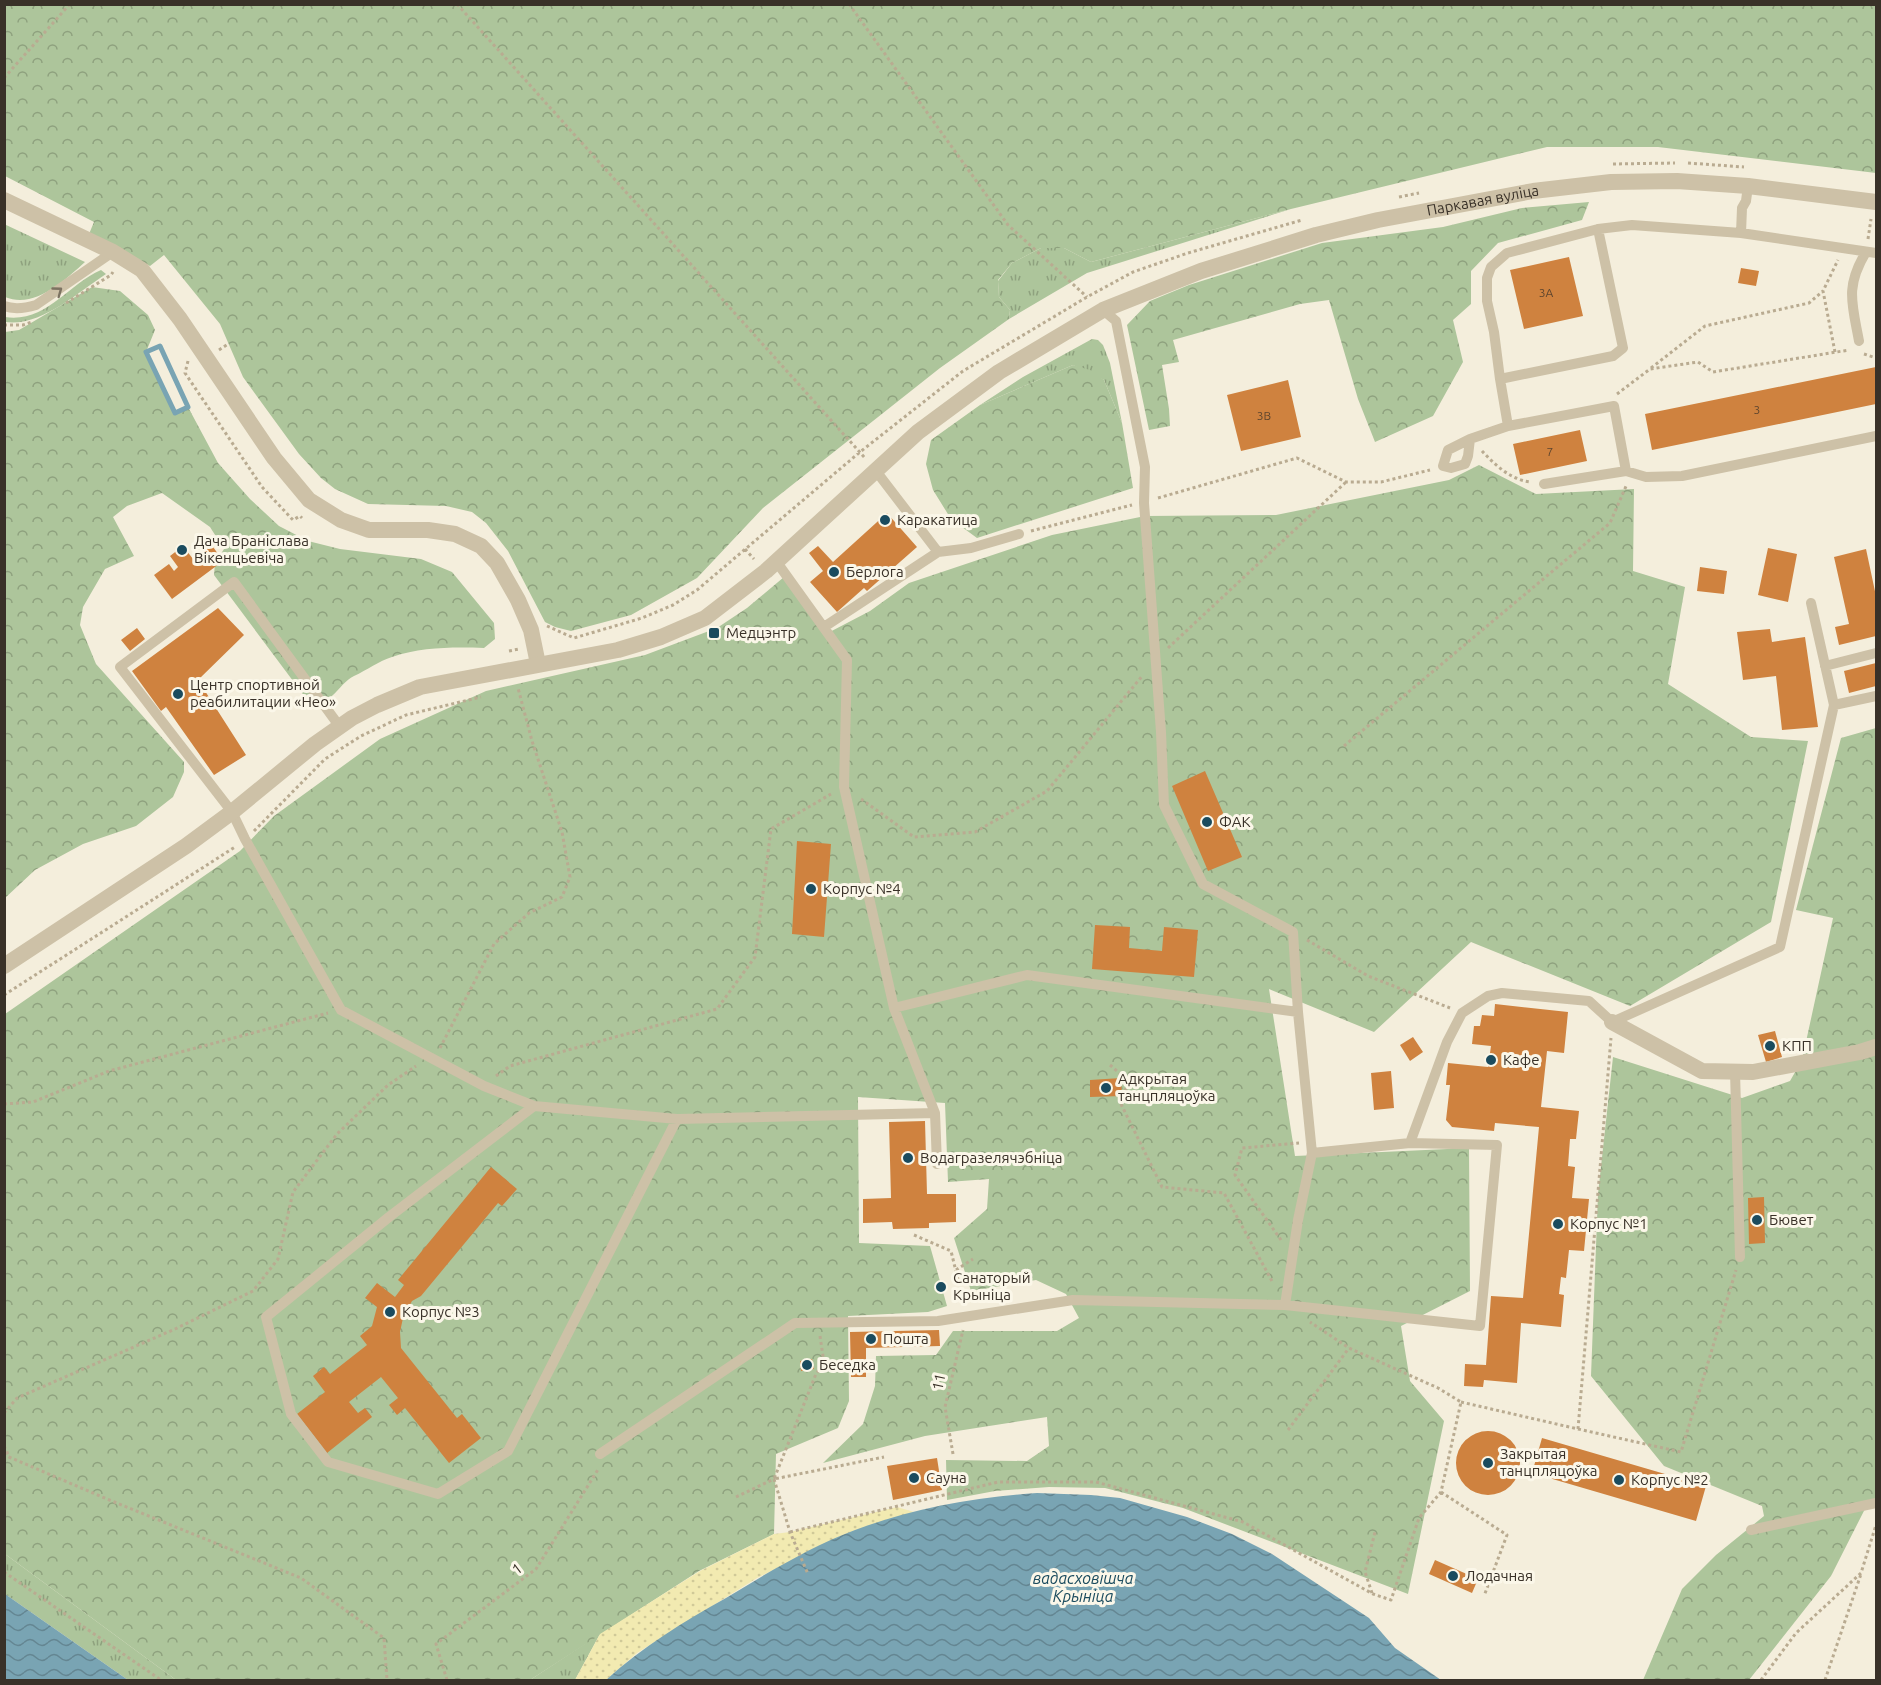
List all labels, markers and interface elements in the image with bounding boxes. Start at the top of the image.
street label: Паркавая вуліца [1425,181,1540,219]
house number: 3А [1539,286,1553,299]
one-way arrow [52,288,63,299]
house number: 3 [1754,403,1760,416]
house number: 3В [1257,409,1271,422]
house number: 7 [1547,445,1553,458]
place label: Каракатица [897,511,978,528]
marker: Каракатица [878,513,892,527]
place label: Дача Браніслава Вікенцьевіча [194,532,309,566]
marker: Дача Браніслава Вікенцьевіча [175,543,189,557]
place label: Берлога [846,563,904,580]
marker: Берлога [827,565,841,579]
place label: Медцэнтр [726,624,796,641]
marker: Медцэнтр [707,626,721,640]
place label: Центр спортивной реабилитации «Нео» [190,676,336,710]
marker: Центр спортивной реабилитации «Нео» [171,687,185,701]
place label: ФАК [1219,813,1251,830]
marker: ФАК [1200,815,1214,829]
place label: Корпус №4 [823,880,901,897]
marker: Корпус №4 [804,882,818,896]
place label: КПП [1782,1037,1812,1054]
marker: КПП [1763,1039,1777,1053]
place label: Кафе [1503,1051,1540,1068]
marker: Кафе [1484,1053,1498,1067]
place label: Адкрытая танцпляцоўка [1118,1070,1215,1104]
marker: Адкрытая танцпляцоўка [1099,1081,1113,1095]
place label: Водагразелячэбніца [920,1149,1062,1166]
marker: Водагразелячэбніца [901,1151,915,1165]
place label: Бювет [1769,1211,1814,1228]
marker: Бювет [1750,1213,1764,1227]
place label: Корпус №1 [1570,1215,1648,1232]
marker: Корпус №1 [1551,1217,1565,1231]
place label: Санаторый Крыніца [953,1269,1031,1303]
marker: Санаторый Крыніца [934,1280,948,1294]
place label: Корпус №3 [402,1303,480,1320]
marker: Корпус №3 [383,1305,397,1319]
place label: Пошта [883,1330,929,1347]
marker: Пошта [864,1332,878,1346]
place label: Беседка [819,1356,876,1373]
marker: Беседка [800,1358,814,1372]
street label: 11 [928,1372,949,1392]
place label: Закрытая танцпляцоўка [1500,1445,1597,1479]
marker: Закрытая танцпляцоўка [1481,1456,1495,1470]
place label: Сауна [926,1469,967,1486]
marker: Сауна [907,1471,921,1485]
place label: Корпус №2 [1631,1471,1709,1488]
marker: Корпус №2 [1612,1473,1626,1487]
street label: 1 [508,1559,525,1578]
place label: Лодачная [1465,1567,1533,1584]
water label: вадасховішча Крыніца [1033,1569,1134,1605]
marker: Лодачная [1446,1569,1460,1583]

